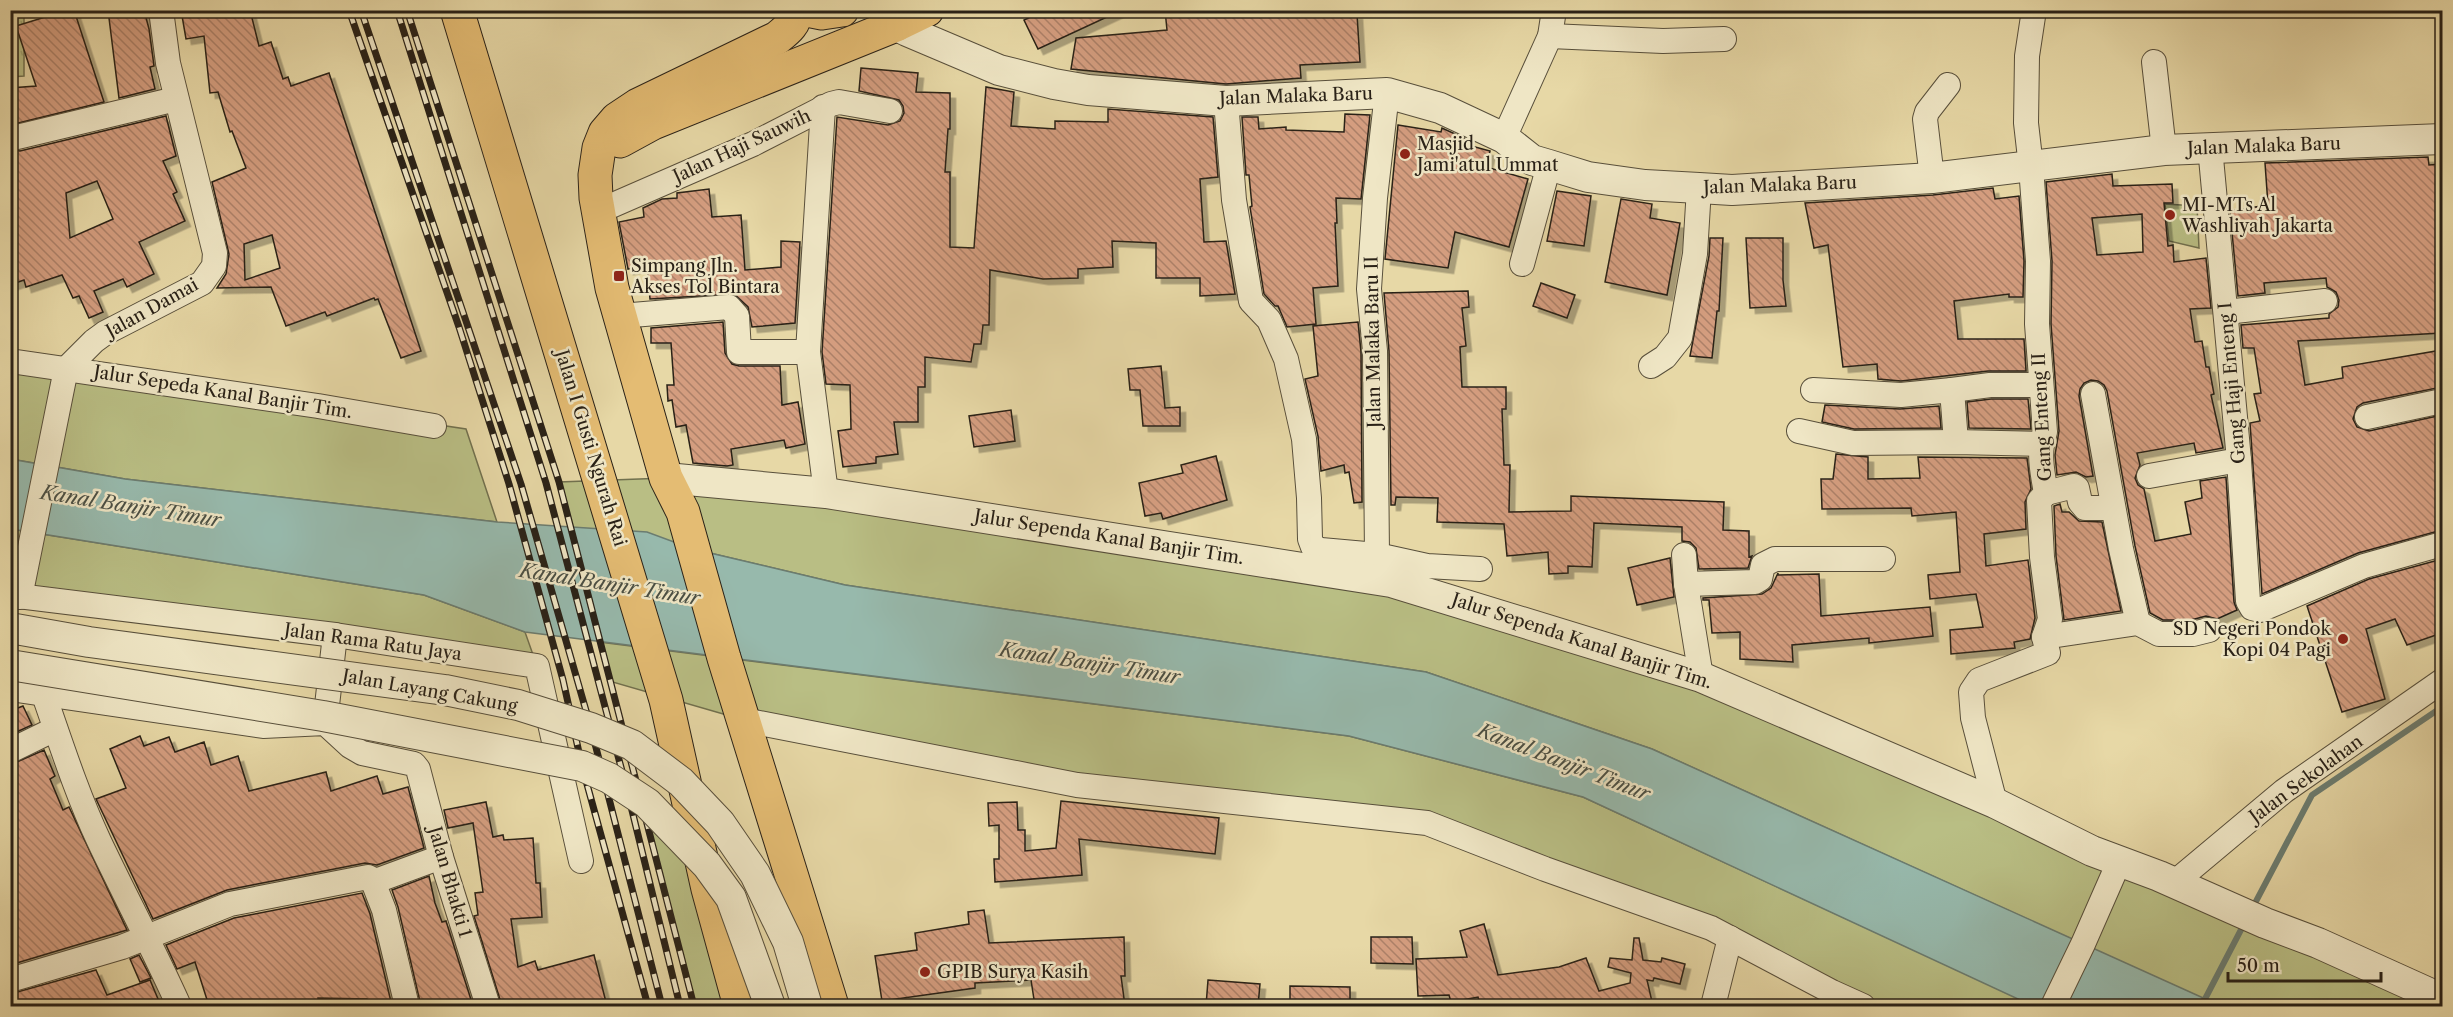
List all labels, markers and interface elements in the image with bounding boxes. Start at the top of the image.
street label: Jalan Malaka Baru [1216,82,1373,110]
street label: Jalan Haji Sauwih [667,104,814,189]
street label: Jalan Malaka Baru [2184,132,2341,160]
place label: Masjid Jami'atul Ummat [1414,133,1559,176]
marker: Masjid Jami'atul Ummat [1398,147,1412,161]
street label: Jalan Malaka Baru [1700,171,1857,199]
place label: MI-MTs Al Washliyah Jakarta [2181,194,2334,237]
marker: MI-MTs Al Washliyah Jakarta [2163,208,2177,222]
place label: Simpang Jln. Akses Tol Bintara [630,255,780,298]
street label: Jalan Malaka Baru II [1360,256,1386,431]
marker: Simpang Jln. Akses Tol Bintara [612,269,626,283]
street label: Jalan Damai [99,273,203,344]
street label: Gang Haji Enteng I [2214,301,2250,465]
street label: Jalan I Gusti Ngurah Rai [550,344,632,549]
street label: Gang Enteng II [2028,352,2056,482]
street label: Jalur Sepeda Kanal Banjir Tim. [89,360,354,423]
water label: Kanal Banjir Timur [37,480,225,532]
street label: Jalur Sependa Kanal Banjir Tim. [970,504,1245,569]
water label: Kanal Banjir Timur [516,558,704,610]
street label: Jalur Sependa Kanal Banjir Tim. [1446,588,1715,694]
street label: Jalan Rama Ratu Jaya [280,618,464,665]
place label: SD Negeri Pondok Kopi 04 Pagi [2173,618,2333,661]
marker: SD Negeri Pondok Kopi 04 Pagi [2336,632,2350,646]
water label: Kanal Banjir Timur [996,637,1184,689]
street label: Jalan Layang Cakung [338,664,520,717]
water label: Kanal Banjir Timur [1473,717,1655,806]
street label: Jalan Sekolahan [2242,730,2367,829]
street label: Jalan Bhakti 1 [423,821,476,940]
scale bar [2228,945,2381,983]
text: 50 m [2237,955,2280,977]
place label: GPIB Surya Kasih [937,961,1089,983]
marker: GPIB Surya Kasih [918,965,932,979]

